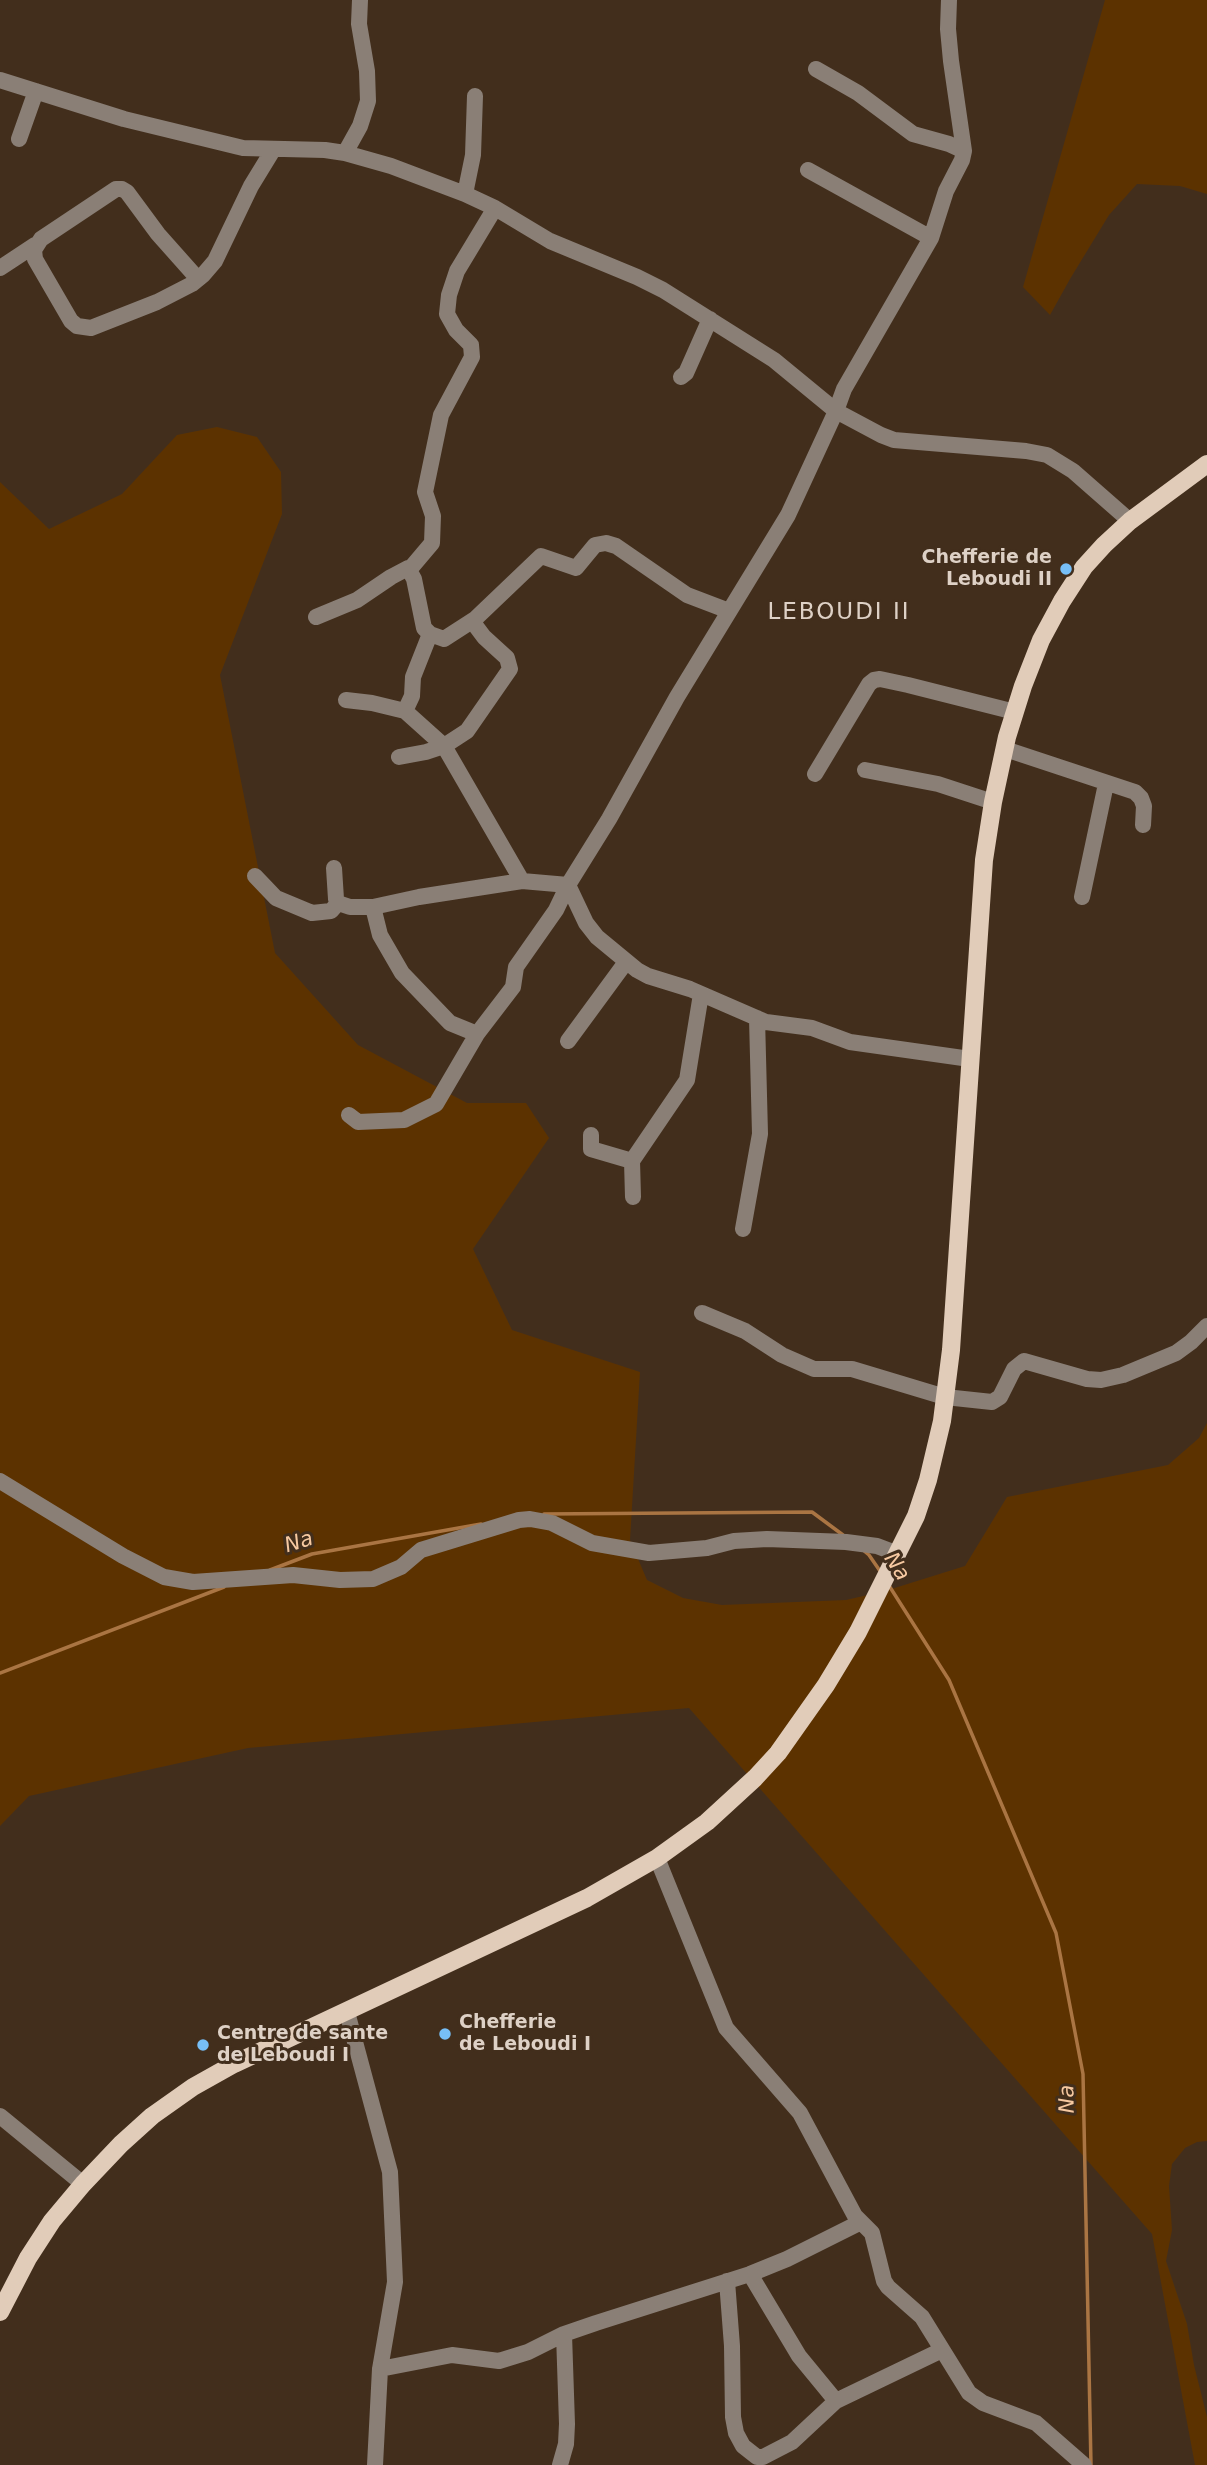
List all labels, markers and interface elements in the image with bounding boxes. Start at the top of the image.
place label: Chefferie de Leboudi II [921,547,1052,591]
marker: Chefferie de Leboudi II [1058,561,1074,577]
district label: LEBOUDI II [769,599,909,627]
water label: Na [282,1527,316,1559]
water label: Na [878,1548,914,1586]
place label: Chefferie de Leboudi I [459,2012,591,2056]
place label: Centre de sante de Leboudi I [217,2023,388,2067]
marker: Chefferie de Leboudi I [437,2026,453,2042]
marker: Centre de sante de Leboudi I [195,2037,211,2053]
water label: Na [1055,2084,1081,2114]

